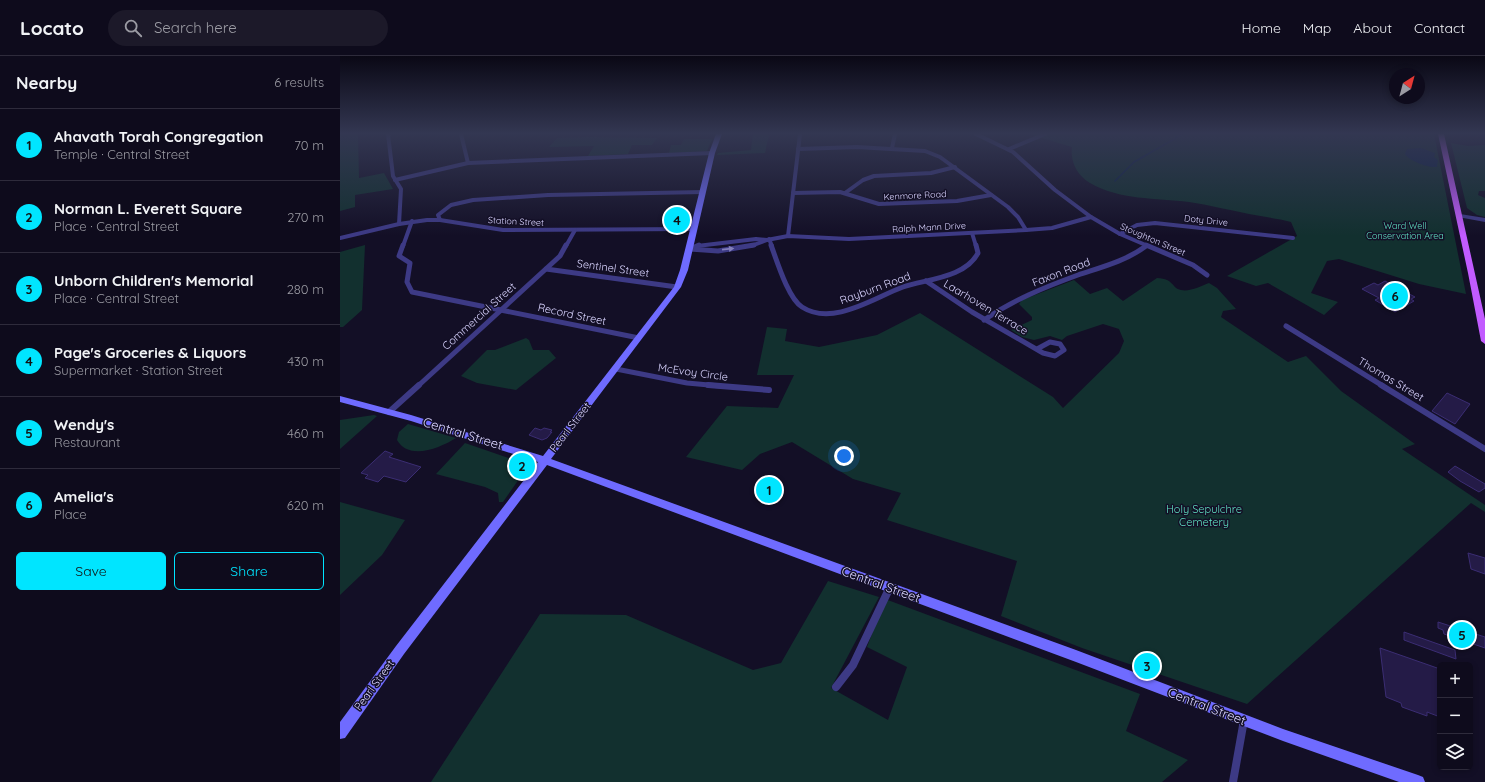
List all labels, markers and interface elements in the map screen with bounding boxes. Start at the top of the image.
search box [108,10,388,46]
text: Locato [20,16,84,40]
icon: search [122,17,144,39]
text: Search here [154,18,237,37]
text: Home [1242,19,1281,37]
text: Map [1303,19,1331,37]
text: About [1353,19,1392,37]
text: Contact [1414,19,1465,37]
north arrow [1389,68,1425,104]
text: Nearby [16,72,77,93]
text: 6 results [274,74,324,90]
text: Ahavath Torah Congregation [54,127,263,146]
text: 1 [26,137,32,153]
text: 70 m [294,137,324,153]
text: Temple · Central Street [54,146,190,162]
street label: Kenmore Road [883,188,947,202]
text: Norman L. Everett Square [54,199,242,218]
pin: 4 [664,205,690,235]
text: 2 [25,209,33,225]
text: 270 m [287,209,324,225]
street label: Doty Drive [1183,212,1229,228]
street label: Station Street [488,214,544,228]
text: Place · Central Street [54,218,179,234]
street label: Ralph Mann Drive [892,220,966,234]
street label: Stoughton Street [1119,220,1187,258]
park label: Ward Well Conservation Area [1366,220,1444,241]
one-way arrow [722,246,734,252]
street label: Faxon Road [1030,255,1092,289]
street label: Sentinel Street [576,256,650,280]
street label: Rayburn Road [838,269,912,307]
text: Unborn Children's Memorial [54,271,253,290]
street label: Laarhoven Terrace [941,276,1031,338]
street label: Commercial Street [439,279,519,353]
text: 3 [26,281,32,297]
text: 280 m [287,281,324,297]
pin: 6 [1382,281,1408,311]
text: Place · Central Street [54,290,179,306]
street label: Record Street [537,300,608,328]
text: Page's Groceries & Liquors [54,343,246,362]
text: 4 [25,353,33,369]
text: 430 m [287,353,324,369]
street label: Thomas Street [1355,354,1427,404]
street label: McEvoy Circle [657,360,729,384]
text: Supermarket · Station Street [54,362,223,378]
street label: Pearl Street [546,399,594,455]
street label: Central Street [421,413,505,453]
text: Wendy's [54,415,114,434]
text: 5 [25,425,33,441]
text: 460 m [287,425,324,441]
text: Restaurant [54,434,120,450]
your location [834,446,854,466]
pin: 2 [509,451,535,481]
pin: 1 [756,475,782,505]
text: Amelia's [54,487,114,506]
text: 6 [25,497,33,513]
text: 620 m [287,497,324,513]
park label: Holy Sepulchre Cemetery [1166,502,1242,529]
text: Place [54,506,87,522]
button: Save [16,552,166,590]
button: Share [174,552,324,590]
street label: Central Street [839,562,923,606]
pin: 5 [1449,620,1475,650]
pin: 3 [1134,651,1160,681]
street label: Pearl Street [351,657,397,713]
map controls [1437,662,1473,770]
button: + [1437,662,1473,698]
street label: Central Street [1166,684,1248,728]
button: − [1437,698,1473,734]
button: layers [1437,734,1473,770]

